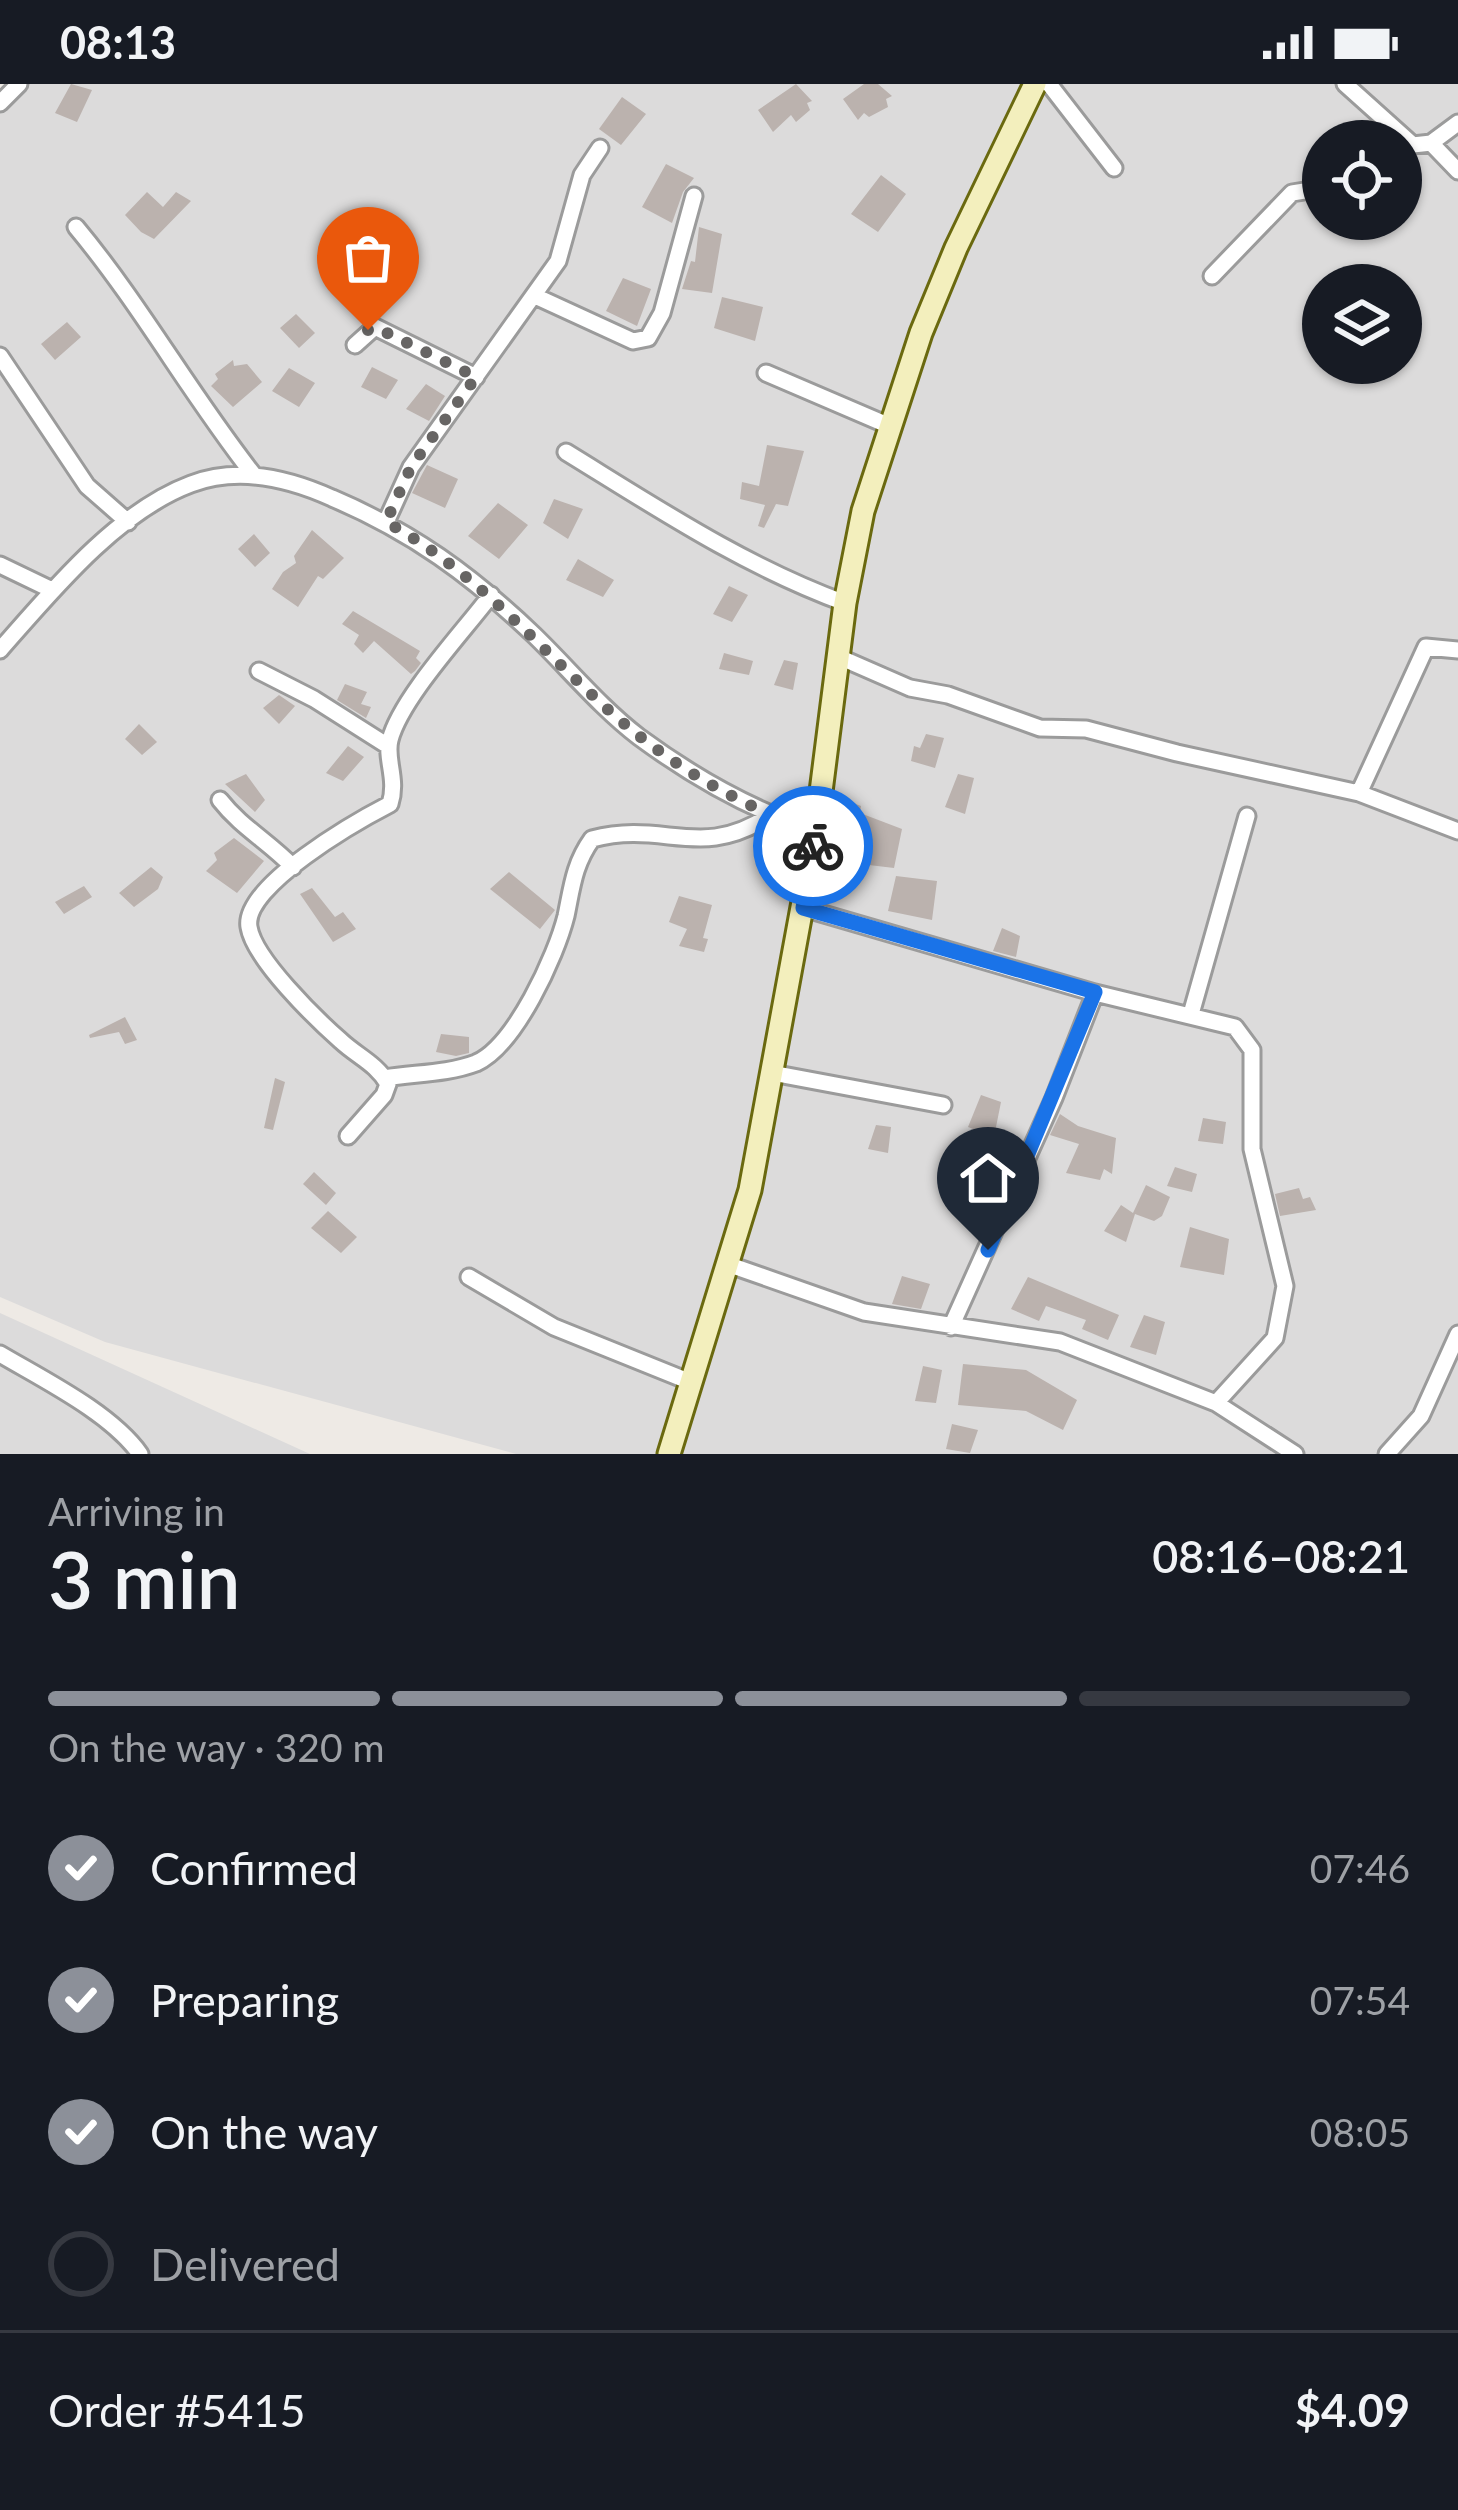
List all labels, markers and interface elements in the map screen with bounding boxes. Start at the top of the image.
text: 08:13 [60,15,176,69]
map controls [1302,120,1422,384]
button: locate [1302,120,1422,240]
pin [317,207,419,330]
icon: bag [335,225,401,291]
button: layers [1302,264,1422,384]
courier [753,786,873,906]
icon: bike [780,813,846,879]
pin [937,1127,1039,1250]
icon: home [955,1145,1021,1211]
text: Arriving in [48,1488,225,1534]
text: 08:16–08:21 [1152,1529,1410,1583]
text: 3 min [48,1532,241,1626]
text: On the way · 320 m [48,1724,385,1770]
icon: check [48,1835,114,1901]
text: Confirmed [150,1841,358,1895]
text: 07:46 [1310,1845,1410,1891]
icon: check [48,1967,114,2033]
text: Preparing [150,1973,339,2027]
text: 07:54 [1310,1977,1410,2023]
icon: check [48,2099,114,2165]
text: On the way [150,2105,378,2159]
text: 08:05 [1310,2109,1410,2155]
text: Delivered [150,2237,340,2291]
text: Order #5415 [48,2383,306,2437]
text: $4.09 [1295,2383,1410,2437]

